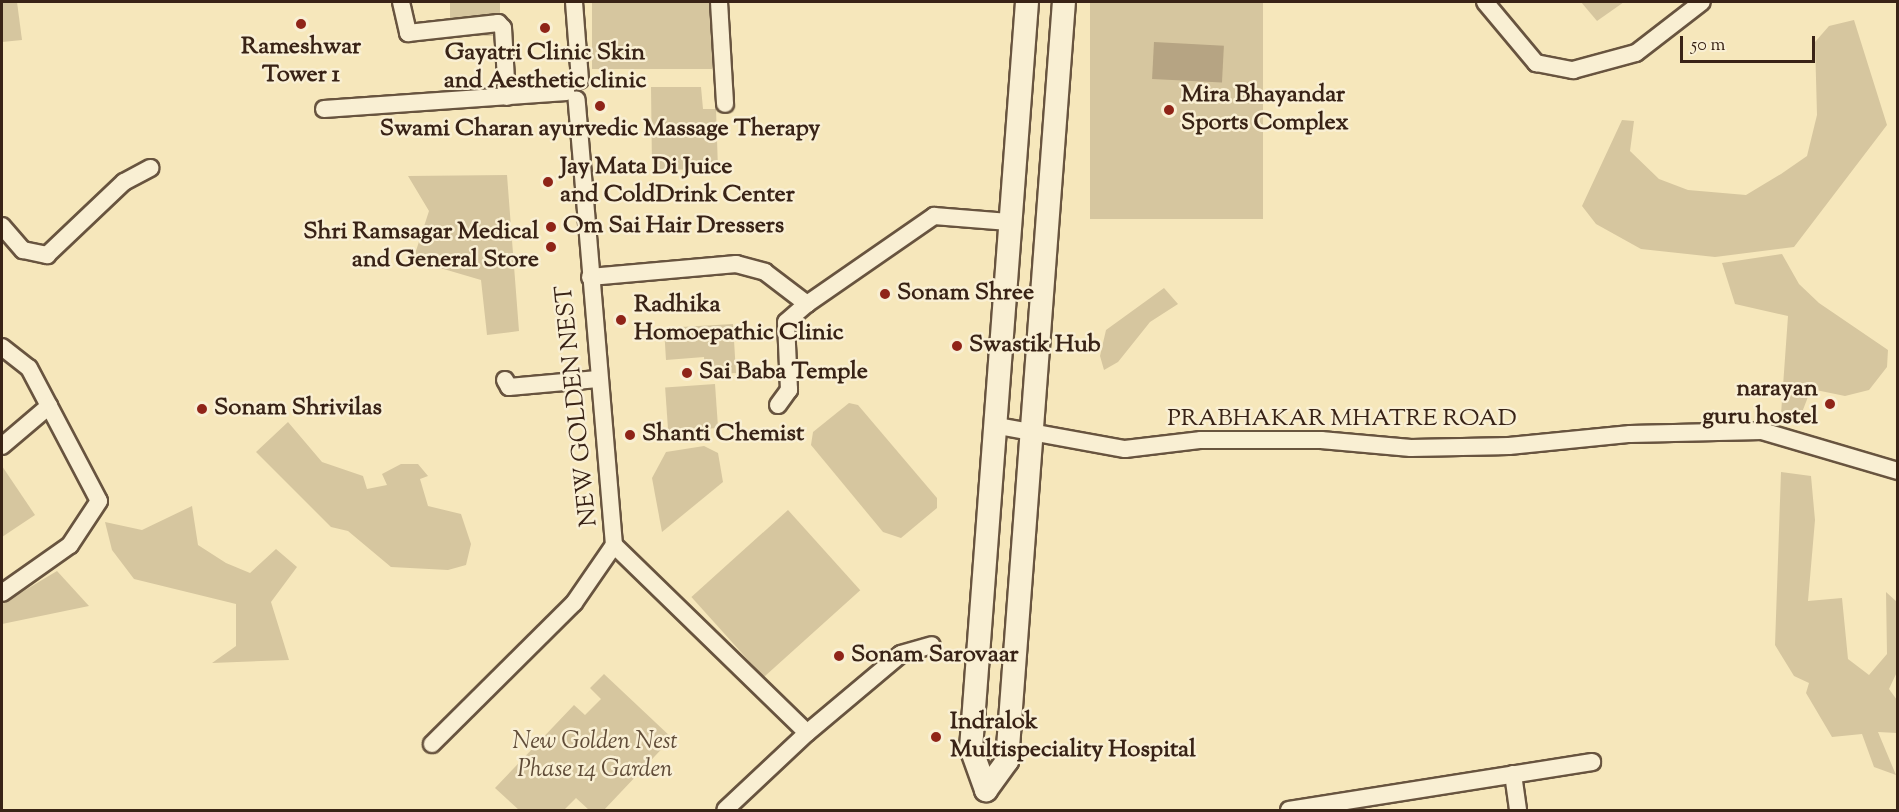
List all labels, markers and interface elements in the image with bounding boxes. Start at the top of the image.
marker: Rameshwar Tower 1 [294,17,308,31]
marker: Gayatri Clinic Skin and Aesthetic clinic [536,19,554,37]
scale bar [1683,24,1818,62]
text: 50 m [1691,33,1725,59]
place label: Rameshwar Tower 1 [241,34,361,90]
place label: Gayatri Clinic Skin and Aesthetic clinic [444,40,646,96]
place label: Mira Bhayandar Sports Complex [1181,82,1349,138]
marker: Swami Charan ayurvedic Massage Therapy [593,99,607,113]
marker: Mira Bhayandar Sports Complex [1162,103,1176,117]
place label: Swami Charan ayurvedic Massage Therapy [380,116,820,144]
place label: Jay Mata Di Juice and ColdDrink Center [560,154,795,210]
marker: Jay Mata Di Juice and ColdDrink Center [541,175,555,189]
place label: Om Sai Hair Dressers [563,213,784,241]
place label: Shri Ramsagar Medical and General Store [303,219,539,275]
marker: Om Sai Hair Dressers [544,220,558,234]
marker: Shri Ramsagar Medical and General Store [544,240,558,254]
place label: Sonam Shree [897,280,1034,308]
street label: NEW GOLDEN NEST [551,284,605,528]
marker: Sonam Shree [878,287,892,301]
place label: Radhika Homoepathic Clinic [634,292,843,348]
marker: Radhika Homoepathic Clinic [612,311,630,329]
place label: Swastik Hub [969,332,1101,360]
marker: Swastik Hub [950,339,964,353]
place label: Sai Baba Temple [699,359,868,387]
marker: Sai Baba Temple [680,366,694,380]
place label: narayan guru hostel [1702,376,1818,432]
place label: Sonam Shrivilas [214,395,382,423]
marker: narayan guru hostel [1823,397,1837,411]
marker: Sonam Shrivilas [195,402,209,416]
street label: PRABHAKAR MHATRE ROAD [1167,406,1517,434]
place label: Shanti Chemist [642,421,804,449]
marker: Shanti Chemist [623,428,637,442]
place label: Sonam Sarovaar [851,642,1018,670]
marker: Sonam Sarovaar [832,649,846,663]
place label: Indralok Multispeciality Hospital [950,709,1196,765]
marker: Indralok Multispeciality Hospital [927,728,945,746]
park label: New Golden Nest Phase 14 Garden [512,729,678,785]

